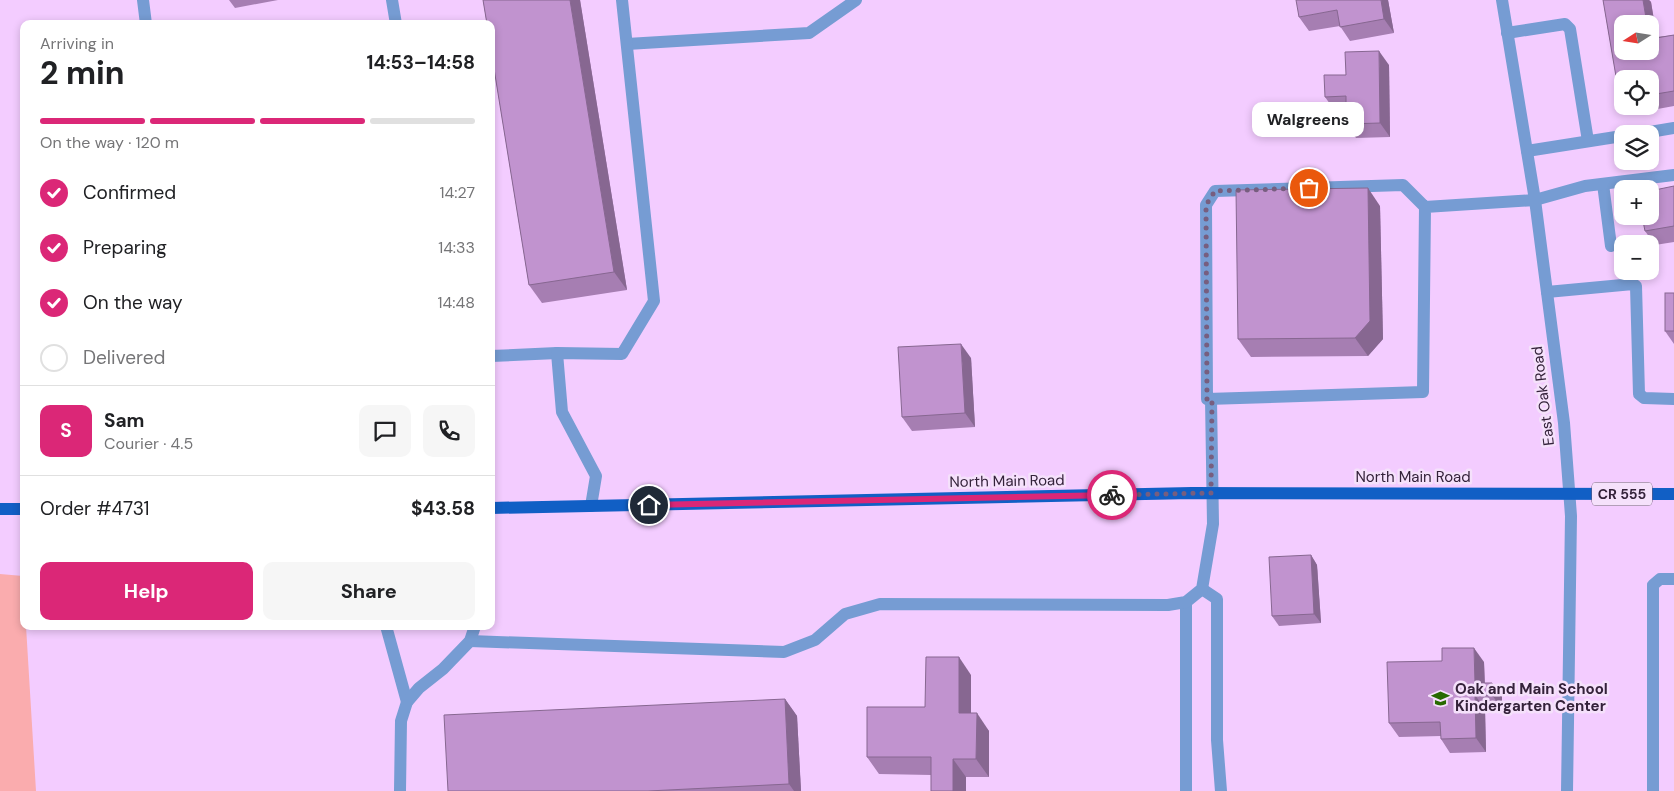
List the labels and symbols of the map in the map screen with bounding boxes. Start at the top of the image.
north arrow [1614,15,1659,60]
callout: Walgreens [1253,103,1365,138]
pin [1288,167,1330,209]
street label: East Oak Road [1527,345,1559,447]
street label: North Main Road [1355,467,1471,487]
street label: North Main Road [949,470,1065,492]
courier [1087,470,1137,520]
road number: CR 555 [1592,482,1652,506]
pin [628,484,670,526]
place label: Oak and Main School Kindergarten Center [1455,679,1608,716]
school or university icon: Oak and Main School Kindergarten Center [1431,688,1451,708]

